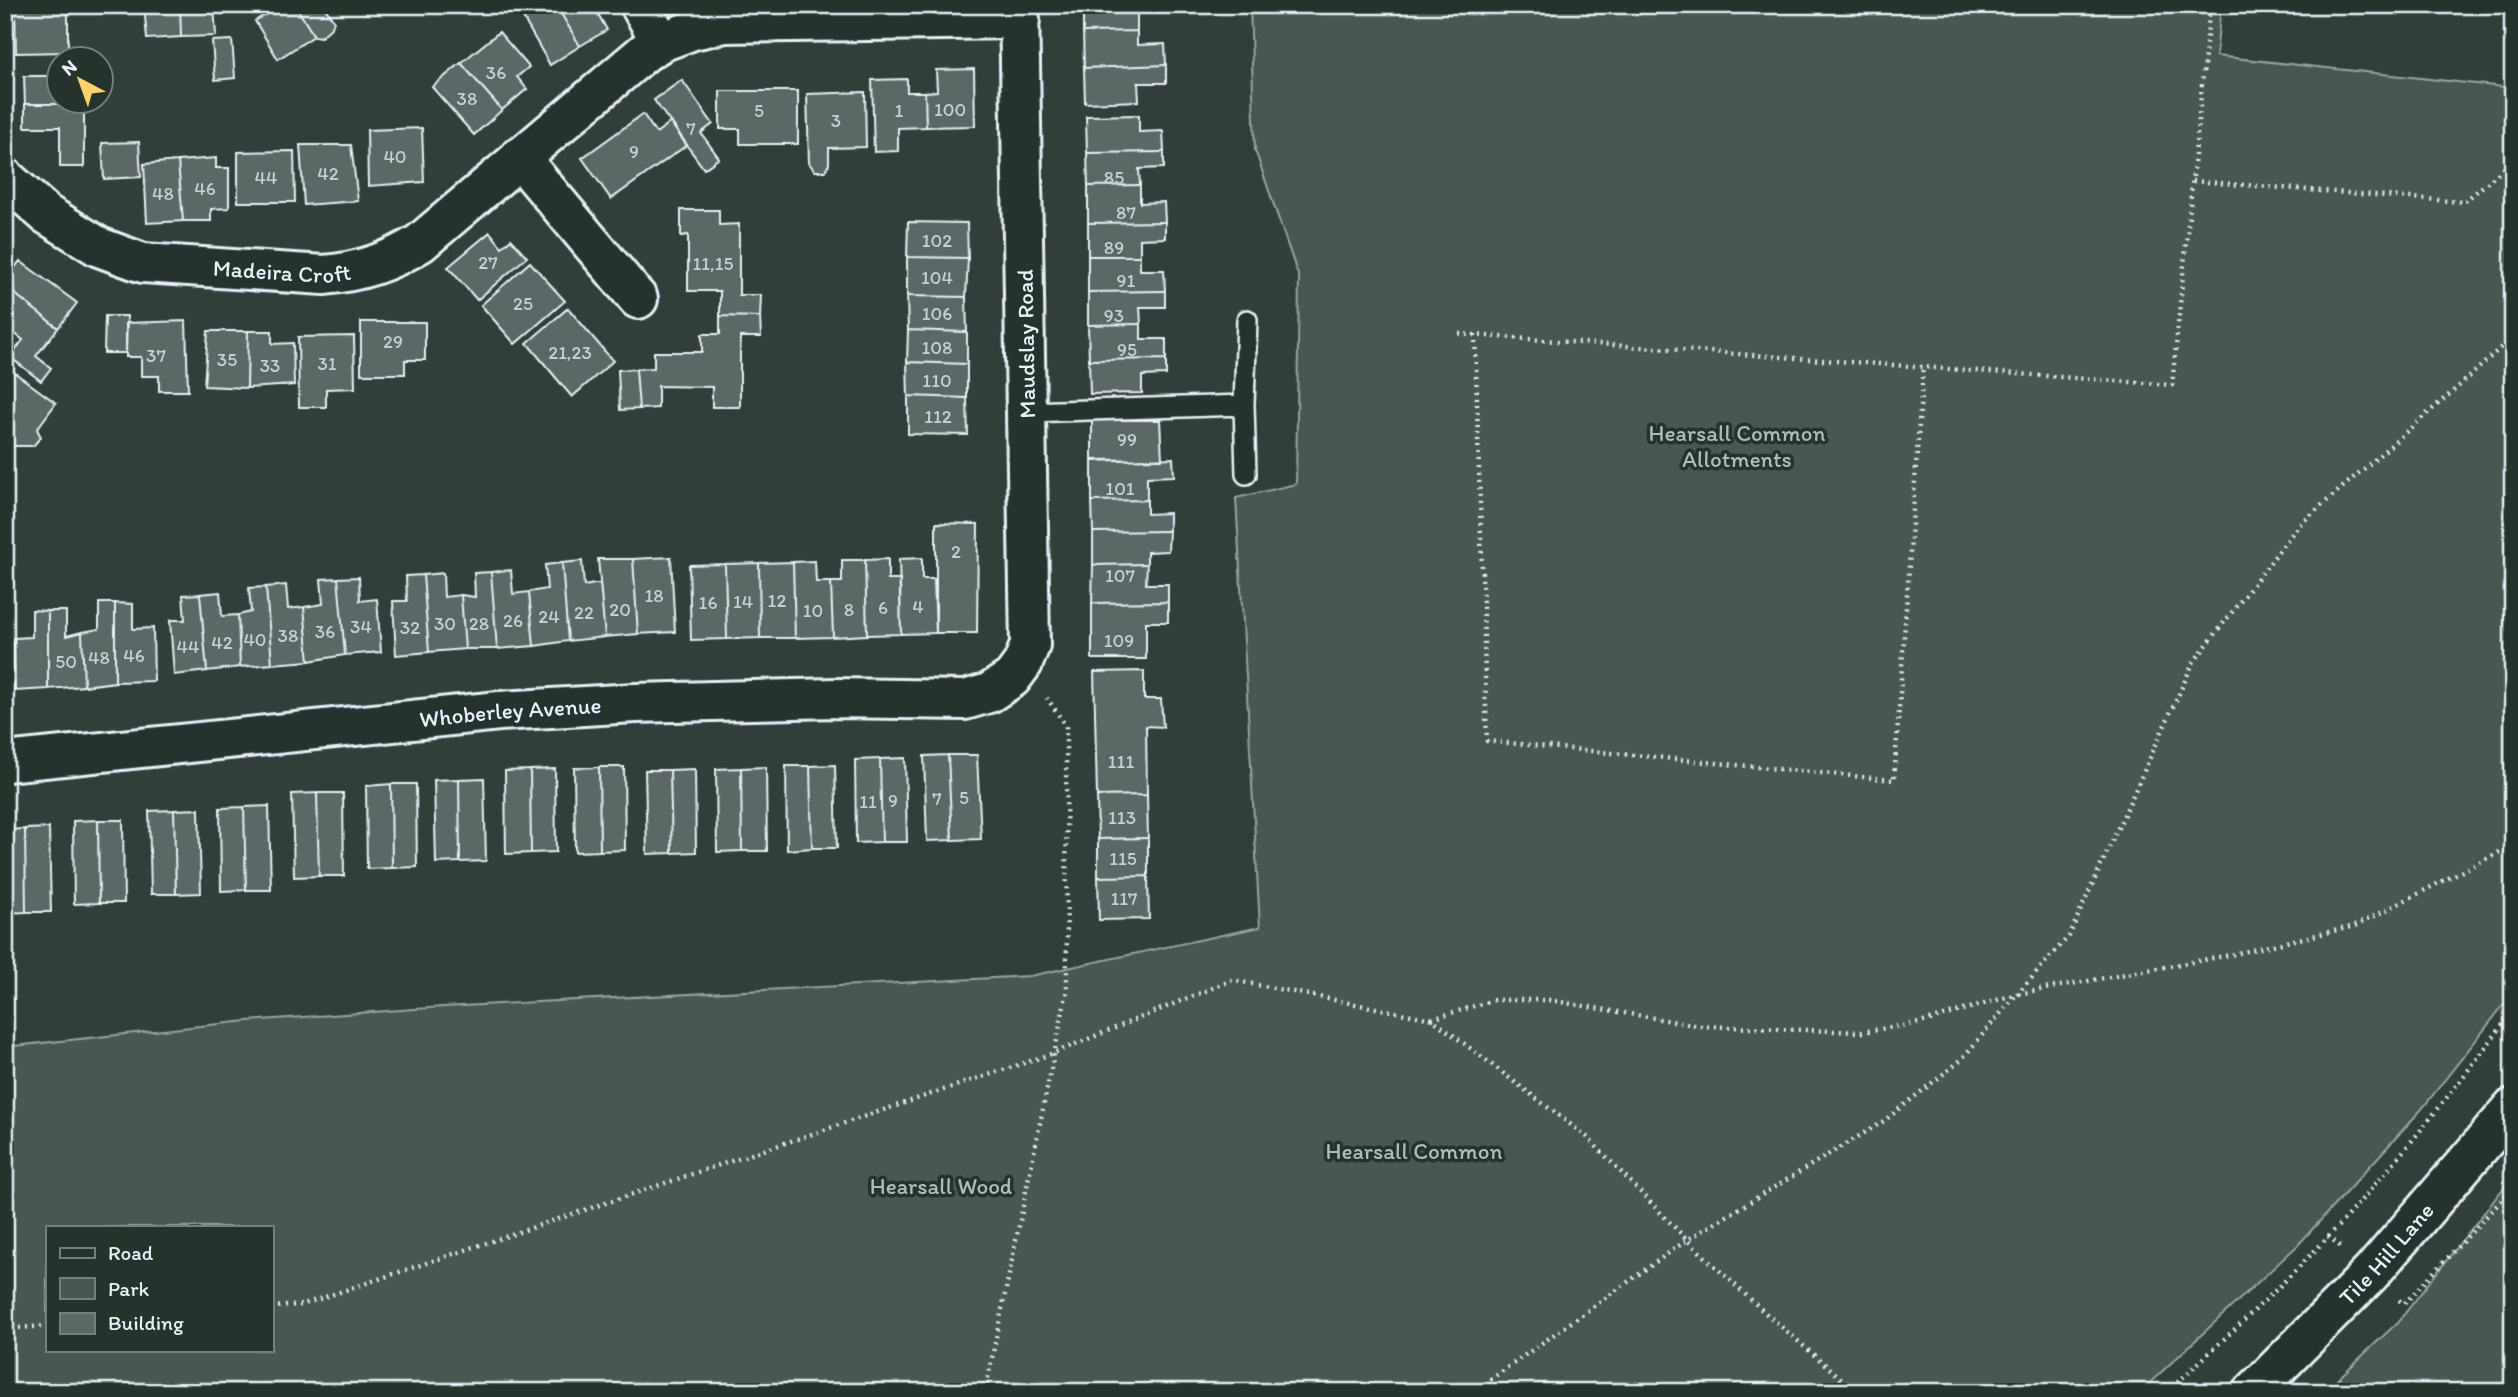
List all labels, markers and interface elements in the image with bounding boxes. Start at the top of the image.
north arrow [46,46,116,116]
text: N [57,55,82,80]
house number: 36 [486,61,506,84]
house number: 38 [457,87,477,110]
house number: 100 [934,98,966,121]
house number: 5 [754,99,764,122]
house number: 1 [895,99,904,122]
house number: 3 [831,109,841,132]
house number: 7 [686,117,696,140]
house number: 9 [629,140,639,163]
house number: 40 [383,145,407,168]
house number: 42 [317,162,339,185]
house number: 44 [255,166,277,189]
house number: 85 [1104,166,1124,189]
house number: 46 [194,177,216,200]
house number: 48 [152,182,174,205]
house number: 87 [1116,201,1136,224]
house number: 102 [922,229,952,252]
house number: 89 [1104,236,1124,259]
house number: 27 [478,251,498,274]
house number: 11,15 [693,252,733,275]
street label: Madeira Croft [212,254,353,289]
house number: 104 [921,266,953,289]
street label: Maudslay Road [1011,269,1041,419]
house number: 91 [1117,269,1136,292]
house number: 25 [513,292,533,315]
house number: 106 [922,302,952,325]
house number: 93 [1104,304,1124,327]
house number: 29 [383,330,403,353]
house number: 108 [922,336,952,359]
house number: 95 [1117,338,1137,361]
house number: 21,23 [548,341,592,364]
house number: 37 [146,344,166,367]
house number: 35 [217,348,237,371]
house number: 31 [317,352,337,375]
house number: 33 [260,354,280,377]
house number: 110 [922,369,952,392]
house number: 112 [924,405,952,428]
park label: Hearsall Common Allotments [1649,419,1825,473]
house number: 99 [1117,428,1137,451]
house number: 101 [1105,477,1135,500]
house number: 2 [951,540,961,563]
house number: 107 [1105,564,1135,587]
house number: 18 [644,584,664,607]
house number: 12 [768,589,786,612]
house number: 14 [733,590,753,613]
house number: 16 [699,591,717,614]
house number: 4 [912,595,924,618]
house number: 6 [878,596,888,619]
house number: 20 [609,598,631,621]
house number: 8 [844,598,854,621]
house number: 10 [803,599,823,622]
house number: 22 [574,601,594,624]
house number: 24 [538,605,560,628]
house number: 26 [503,609,523,632]
house number: 30 [434,612,456,635]
house number: 28 [469,612,489,635]
house number: 34 [350,615,372,638]
house number: 32 [400,616,420,639]
house number: 36 [315,620,335,643]
house number: 38 [278,624,298,647]
house number: 40 [243,628,267,651]
house number: 109 [1104,629,1134,652]
house number: 42 [211,631,233,654]
house number: 44 [177,635,199,658]
house number: 46 [123,644,145,667]
house number: 48 [88,646,110,669]
house number: 50 [55,650,77,673]
street label: Whoberley Avenue [418,691,602,733]
house number: 111 [1108,750,1134,773]
house number: 5 [959,786,969,809]
house number: 7 [932,787,942,810]
house number: 9 [888,789,898,812]
house number: 11 [859,790,877,813]
house number: 113 [1108,806,1136,829]
house number: 115 [1109,847,1137,870]
house number: 117 [1110,887,1138,910]
park label: Hearsall Common [1326,1137,1502,1165]
park label: Hearsall Wood [870,1172,1012,1200]
street label: Tile Hill Lane [2333,1196,2440,1311]
legend [46,1226,273,1352]
text: Road [108,1240,154,1265]
text: Park [108,1276,150,1301]
text: Building [108,1310,184,1335]

